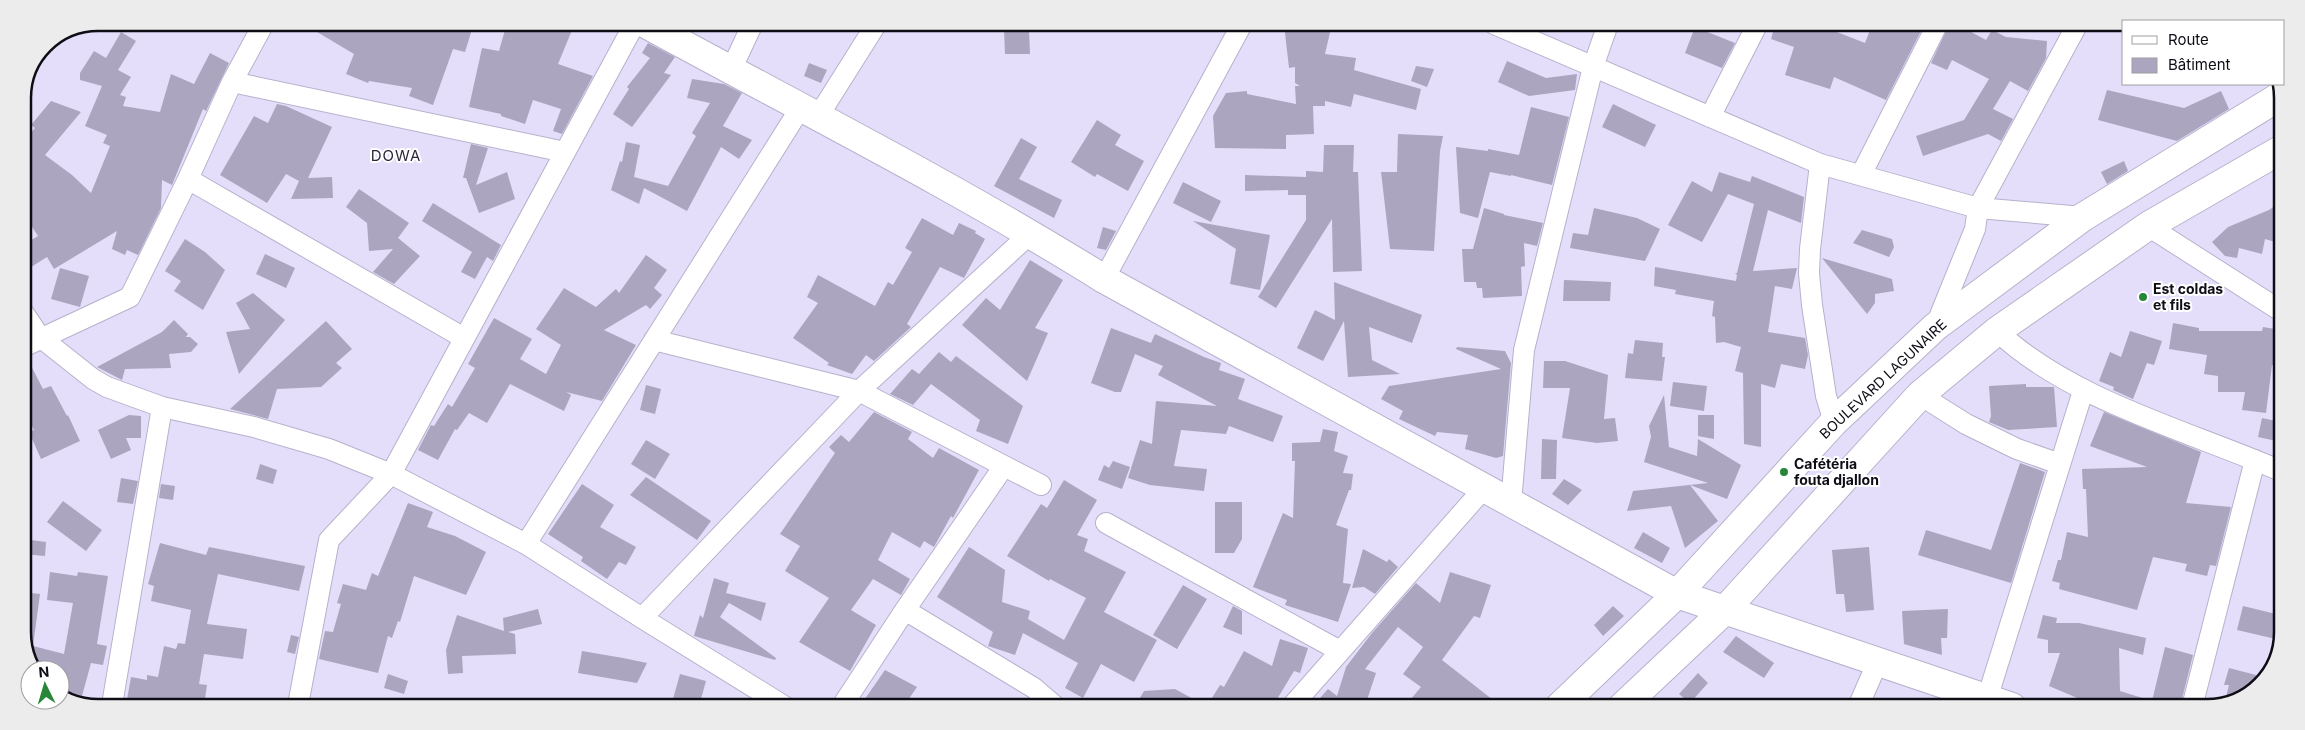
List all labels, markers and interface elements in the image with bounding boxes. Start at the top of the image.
legend [2122,20,2285,85]
text: Route [2168,30,2209,49]
text: Bâtiment [2168,55,2231,74]
district label: DOWA [371,146,421,165]
place label: Est coldas et fils [2153,280,2223,313]
marker: Est coldas et fils [2137,291,2149,303]
street label: BOULEVARD LAGUNAIRE [1816,315,1950,442]
place label: Cafétéria fouta djallon [1794,455,1879,488]
marker: Cafétéria fouta djallon [1778,466,1790,478]
north arrow [20,660,70,710]
text: N [38,663,50,680]

